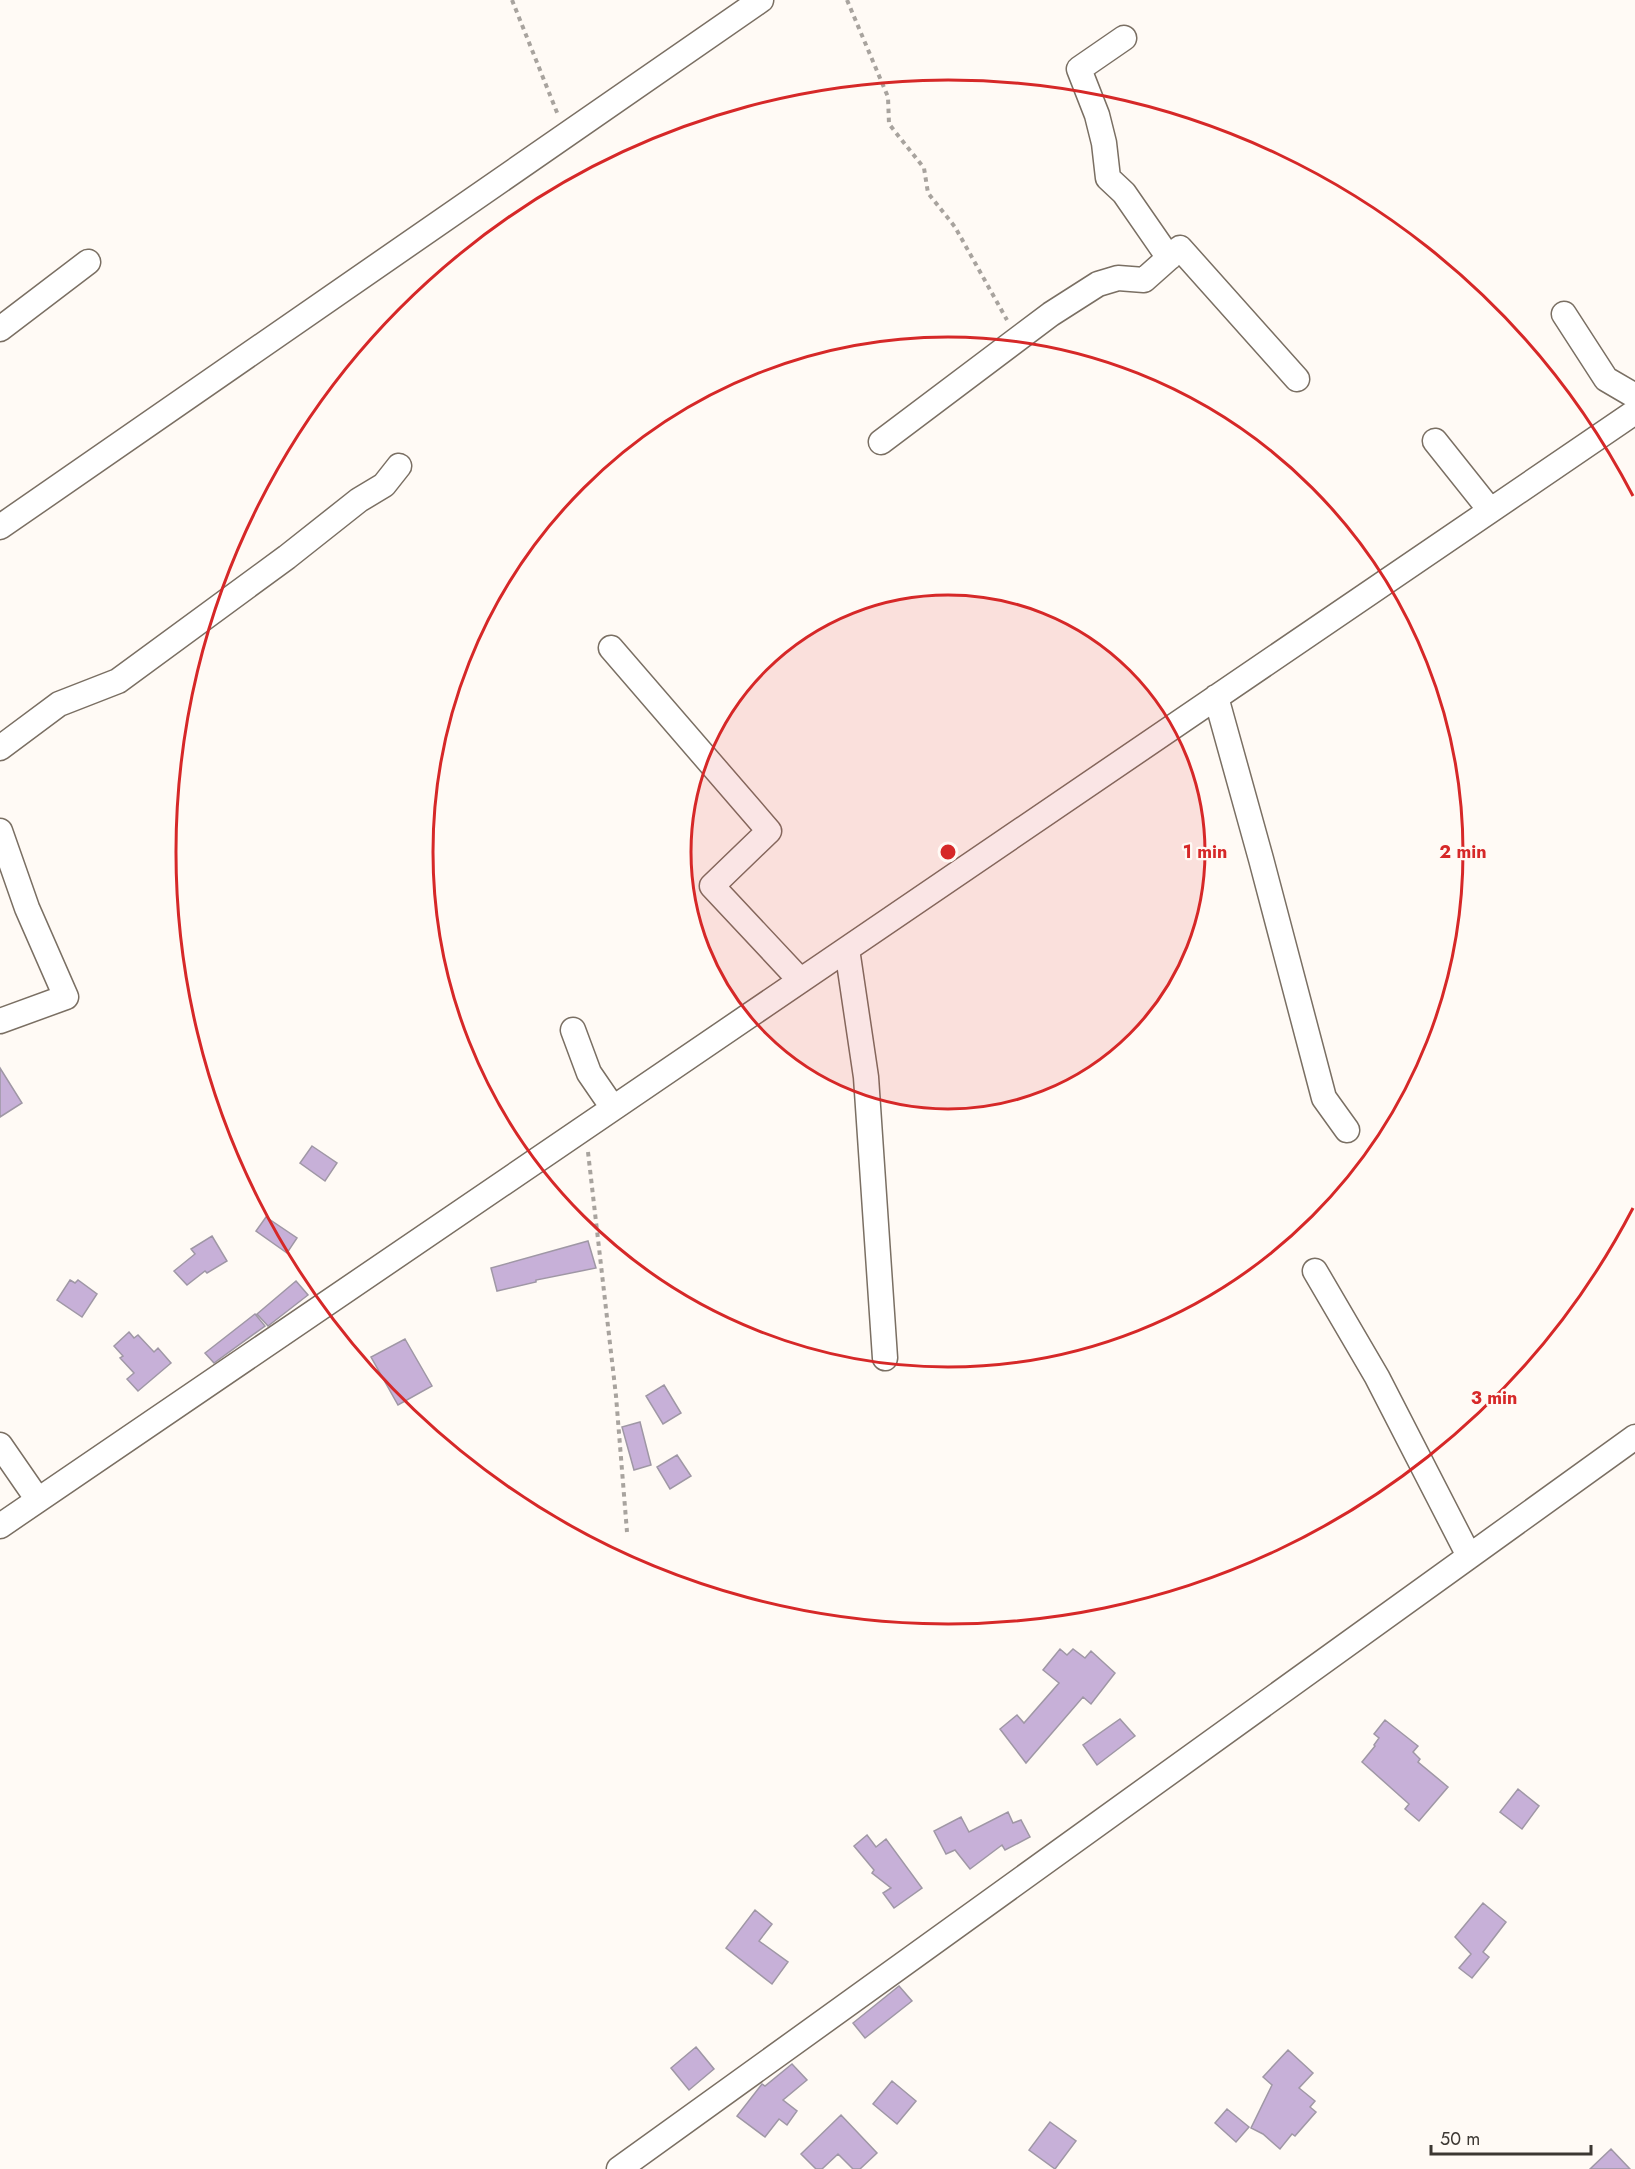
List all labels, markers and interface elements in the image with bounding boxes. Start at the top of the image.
text: 1 min [1183,839,1227,865]
text: 2 min [1439,839,1487,865]
centre of rings [938,842,958,862]
text: 3 min [1471,1385,1517,1411]
scale bar [1431,2118,1592,2156]
text: 50 m [1440,2126,1480,2152]

